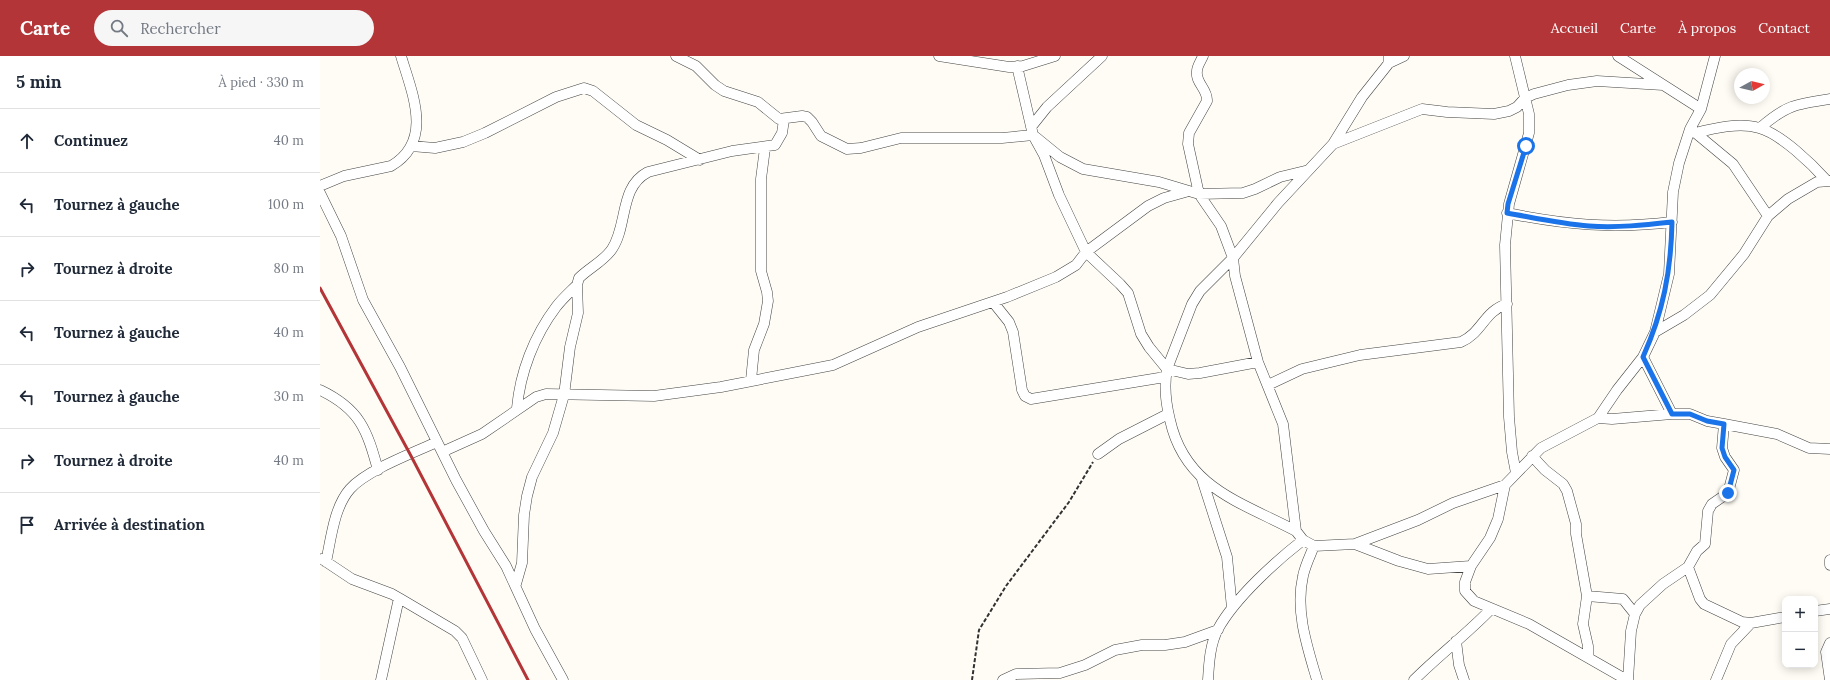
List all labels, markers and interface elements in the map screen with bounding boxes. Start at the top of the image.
search box [94,10,374,46]
text: Carte [20,16,70,40]
icon: search [108,17,130,39]
text: Rechercher [140,19,221,38]
text: Accueil [1551,19,1598,37]
text: Carte [1620,19,1656,37]
text: À propos [1678,19,1736,37]
text: Contact [1758,19,1810,37]
north arrow [1734,68,1770,104]
text: 5 min [16,71,62,93]
text: À pied · 330 m [219,74,304,91]
icon: ahead [16,130,38,152]
text: Continuez [54,131,128,150]
text: 40 m [274,132,304,149]
route start [1517,137,1535,155]
icon: left [16,194,38,216]
text: Tournez à gauche [54,195,180,214]
text: 100 m [268,196,304,213]
icon: right [16,258,38,280]
text: Tournez à droite [54,259,173,278]
text: 80 m [274,260,304,277]
icon: left [16,322,38,344]
text: Tournez à gauche [54,323,180,342]
text: 40 m [274,324,304,341]
icon: left [16,386,38,408]
text: Tournez à gauche [54,387,180,406]
text: 30 m [274,388,304,405]
icon: right [16,450,38,472]
text: Tournez à droite [54,451,173,470]
text: 40 m [274,452,304,469]
route end [1719,484,1737,502]
icon: arrive [16,514,38,536]
text: Arrivée à destination [54,515,205,534]
map controls [1782,596,1818,668]
button: + [1782,596,1818,632]
button: − [1782,632,1818,668]

